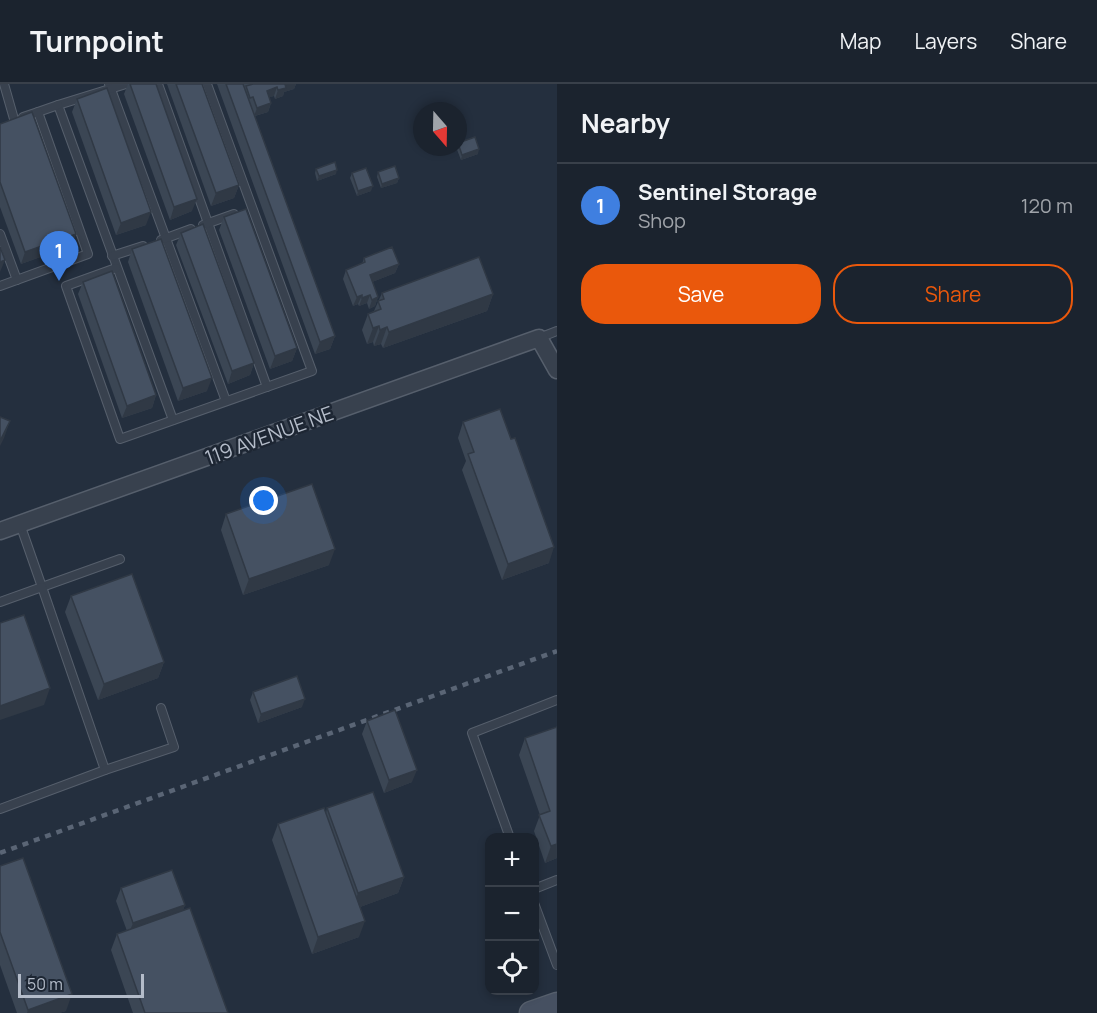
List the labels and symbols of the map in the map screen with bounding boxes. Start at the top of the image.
north arrow [413,102,467,156]
pin: 1 [40,232,78,281]
street label: 119 AVENUE NE [201,399,337,471]
your location [249,486,278,515]
scale bar [18,971,144,998]

